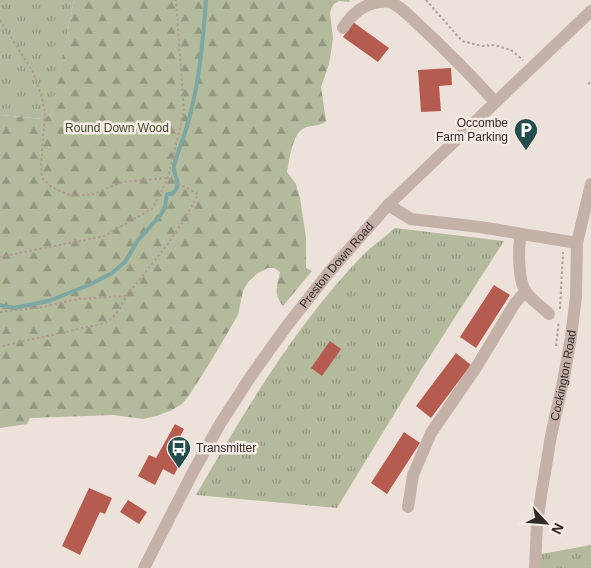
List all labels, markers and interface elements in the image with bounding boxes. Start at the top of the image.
place label: Occombe Farm Parking [436,116,508,144]
parking icon: Occombe Farm Parking [513,117,539,151]
park label: Round Down Wood [65,121,169,135]
street label: Preston Down Road [297,220,376,311]
street label: Cockington Road [548,329,579,422]
bus stop icon: Transmitter [166,435,192,469]
place label: Transmitter [196,441,256,455]
north arrow [521,498,571,548]
text: N [548,521,567,537]

